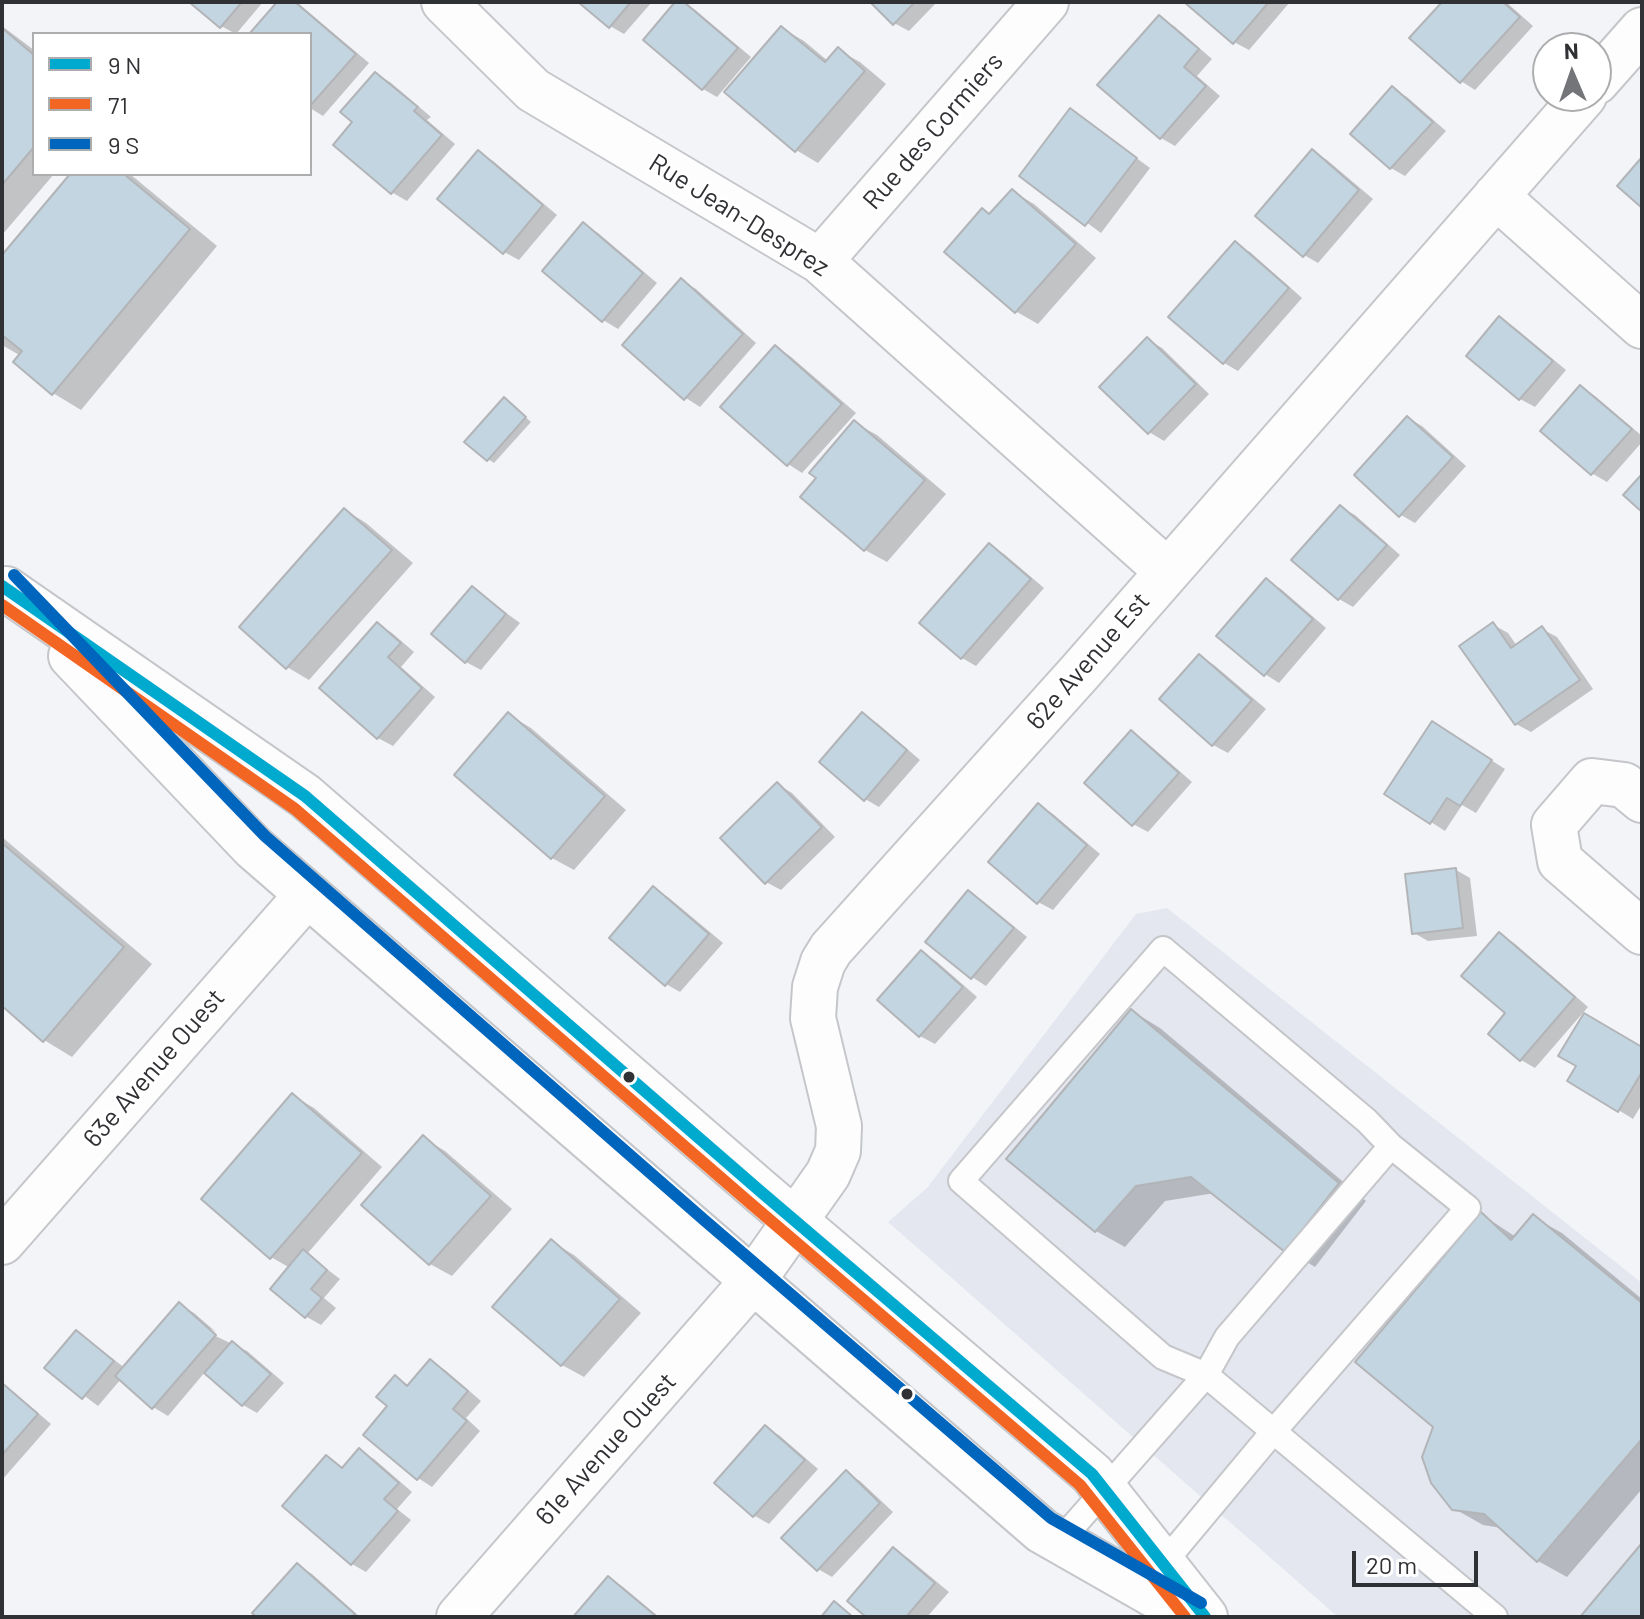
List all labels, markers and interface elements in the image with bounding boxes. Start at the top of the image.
legend [32,32,312,176]
north arrow [1532,32,1612,112]
text: N [1563,37,1579,63]
street label: Rue des Cormiers [856,46,1010,216]
text: 9 N [108,50,142,79]
text: 71 [108,90,128,119]
text: 9 S [108,130,139,159]
street label: Rue Jean-Desprez [643,147,835,283]
street label: 62e Avenue Est [1020,586,1156,736]
street label: 63e Avenue Ouest [77,983,231,1153]
unlabelled marker [621,1069,637,1085]
street label: 61e Avenue Ouest [529,1366,683,1532]
unlabelled marker [899,1386,915,1402]
scale bar [1356,1535,1482,1585]
text: 20 m [1366,1550,1417,1579]

